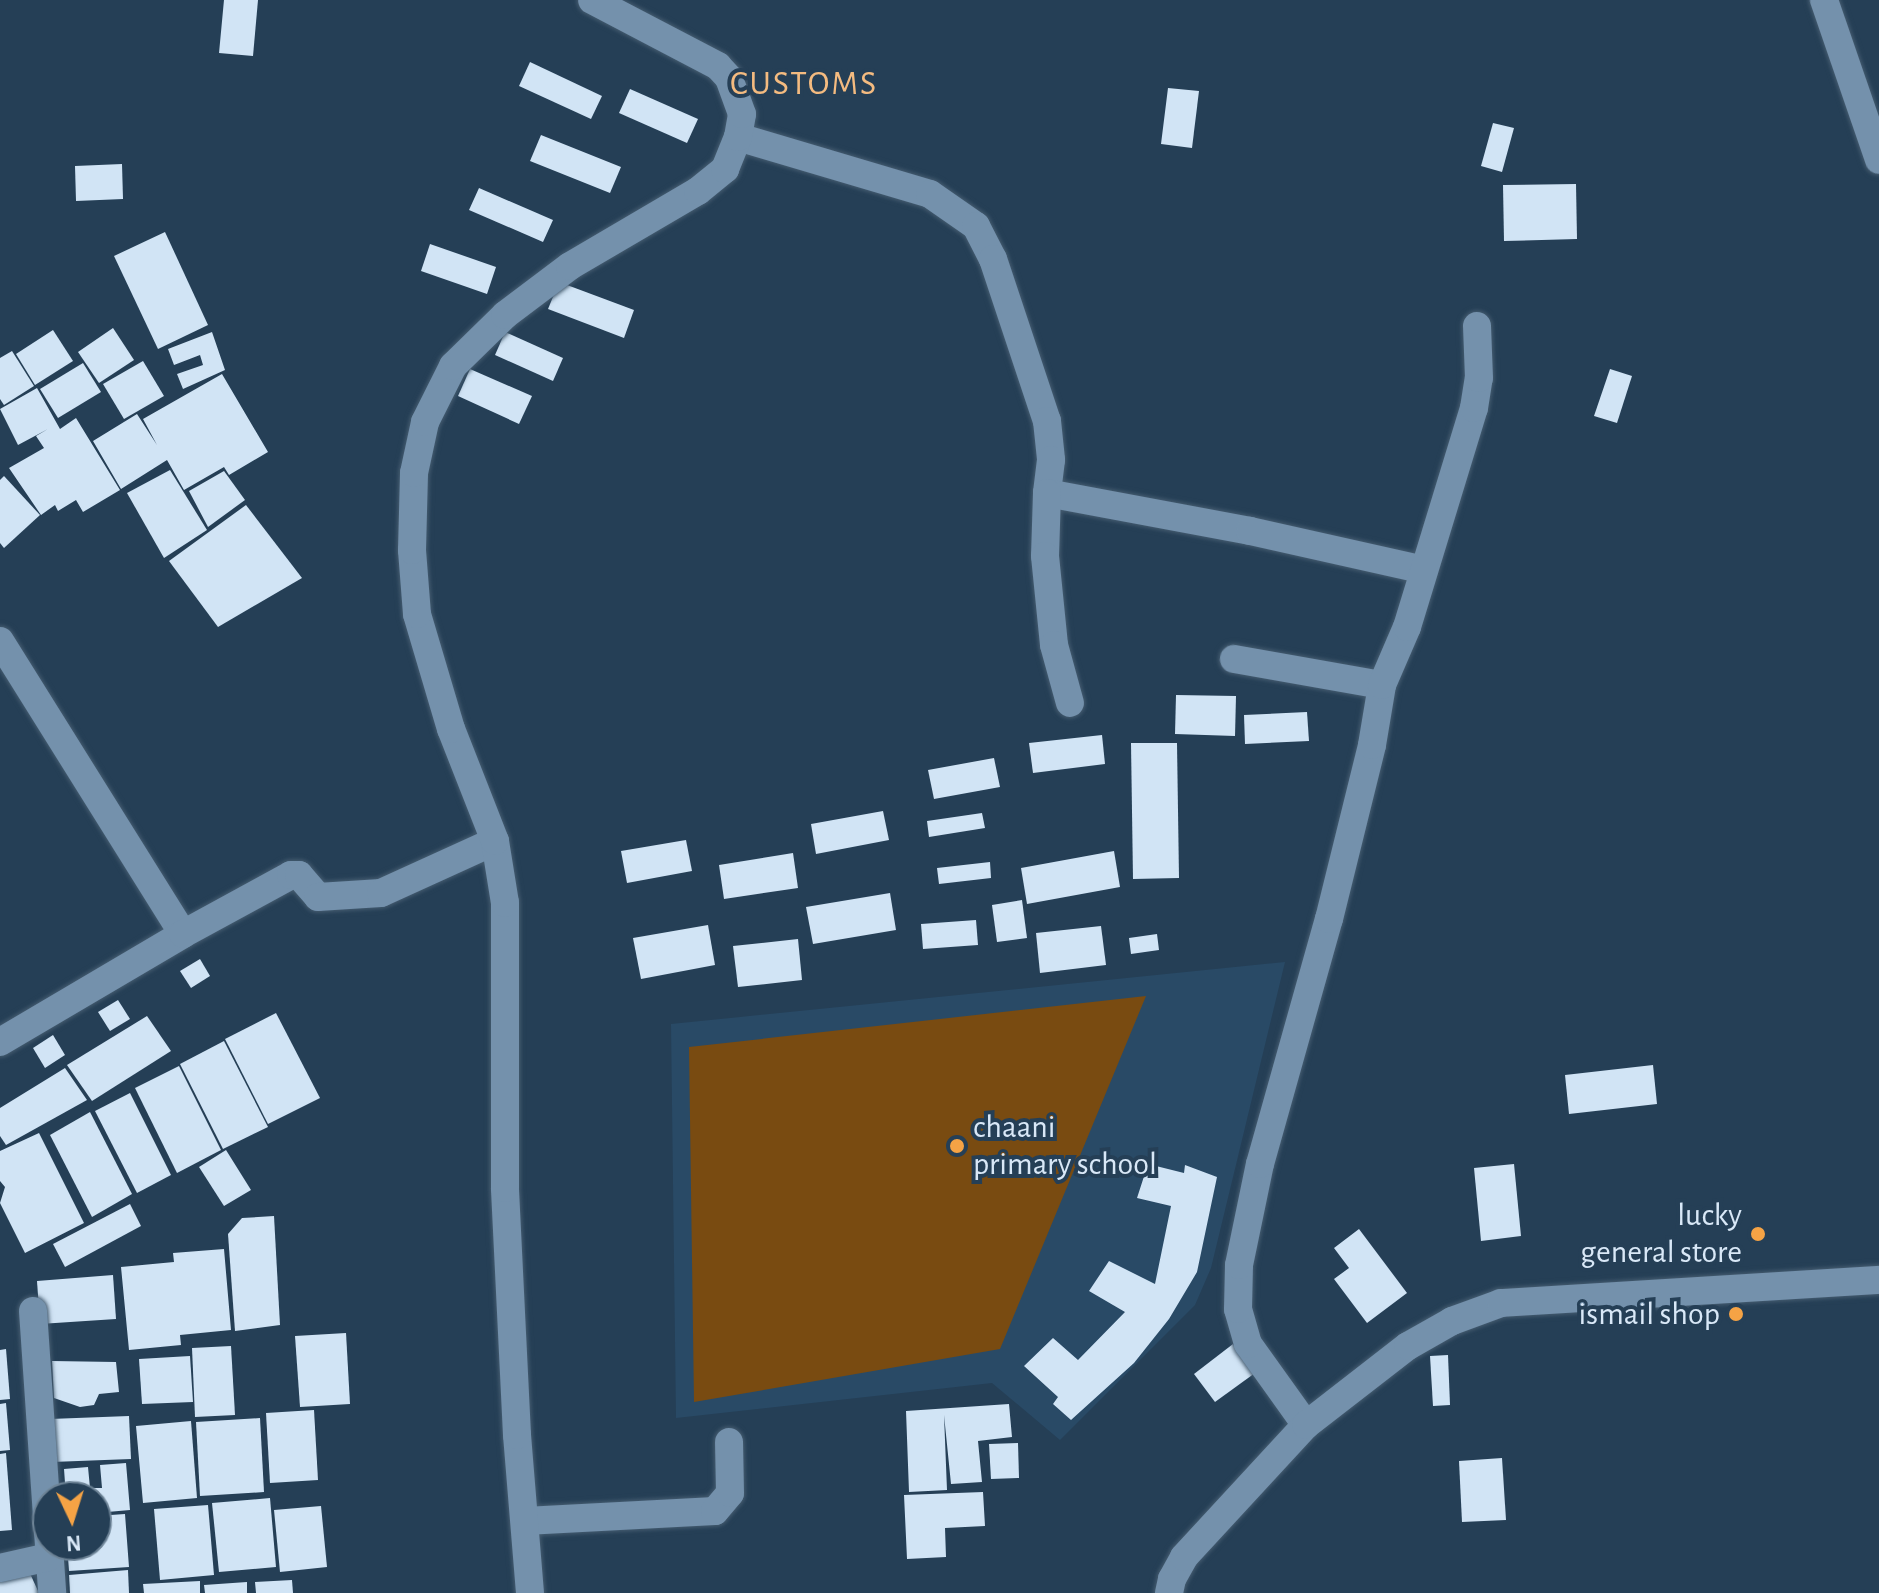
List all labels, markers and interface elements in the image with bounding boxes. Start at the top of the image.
district label: CUSTOMS [730,65,878,105]
place label: chaani primary school [973,1109,1157,1184]
marker: chaani primary school [948,1137,966,1155]
place label: lucky general store [1580,1197,1742,1272]
marker: lucky general store [1749,1225,1767,1243]
place label: ismail shop [1579,1295,1720,1333]
marker: ismail shop [1727,1305,1745,1323]
north arrow [32,1481,112,1561]
text: N [65,1531,82,1554]

